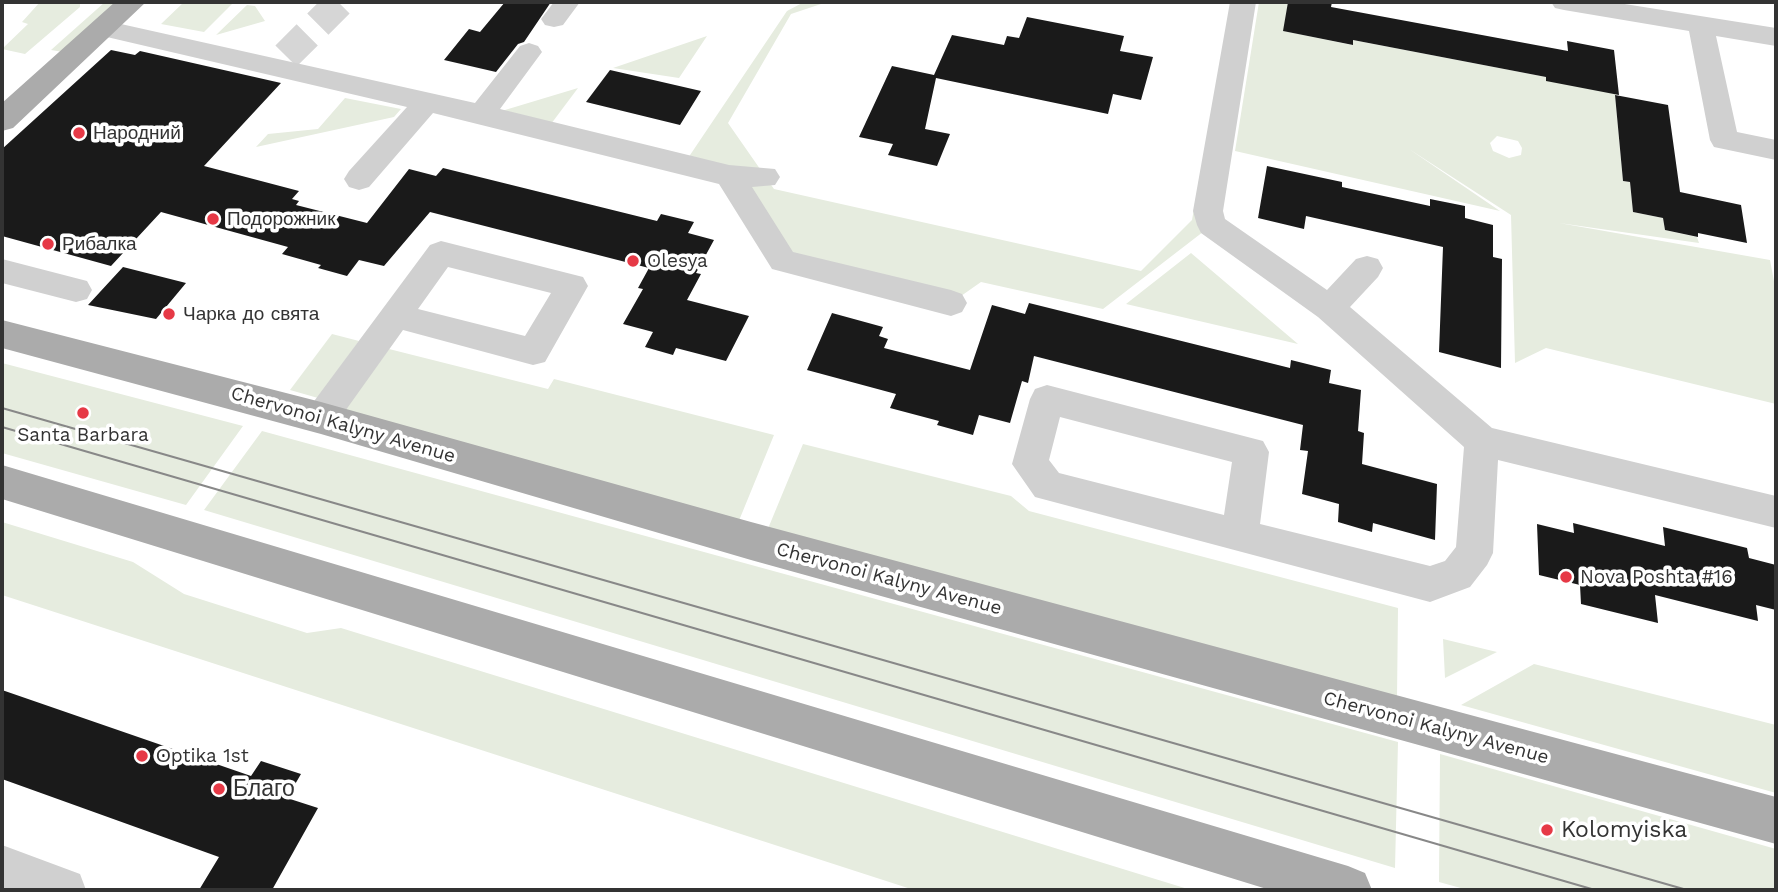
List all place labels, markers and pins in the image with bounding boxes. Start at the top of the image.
place label: Народний [93,122,181,144]
marker: Народний [71,125,87,141]
place label: Подорожник [227,208,336,230]
marker: Подорожник [205,211,221,227]
place label: Рибалка [62,233,137,255]
marker: Рибалка [40,236,56,252]
place label: Olesya [647,250,708,272]
marker: Olesya [625,253,641,269]
place label: Чарка до свята [183,303,319,325]
marker: Чарка до свята [161,306,177,322]
marker: Santa Barbara [75,405,91,421]
place label: Santa Barbara [17,424,149,446]
place label: Nova Poshta #16 [1580,566,1733,588]
marker: Nova Poshta #16 [1558,569,1574,585]
place label: Оptika 1st [156,745,249,767]
marker: Оptika 1st [134,748,150,764]
place label: Благо [233,775,295,803]
marker: Благо [211,781,227,797]
place label: Kolomyiska [1561,816,1687,844]
marker: Kolomyiska [1539,822,1555,838]

